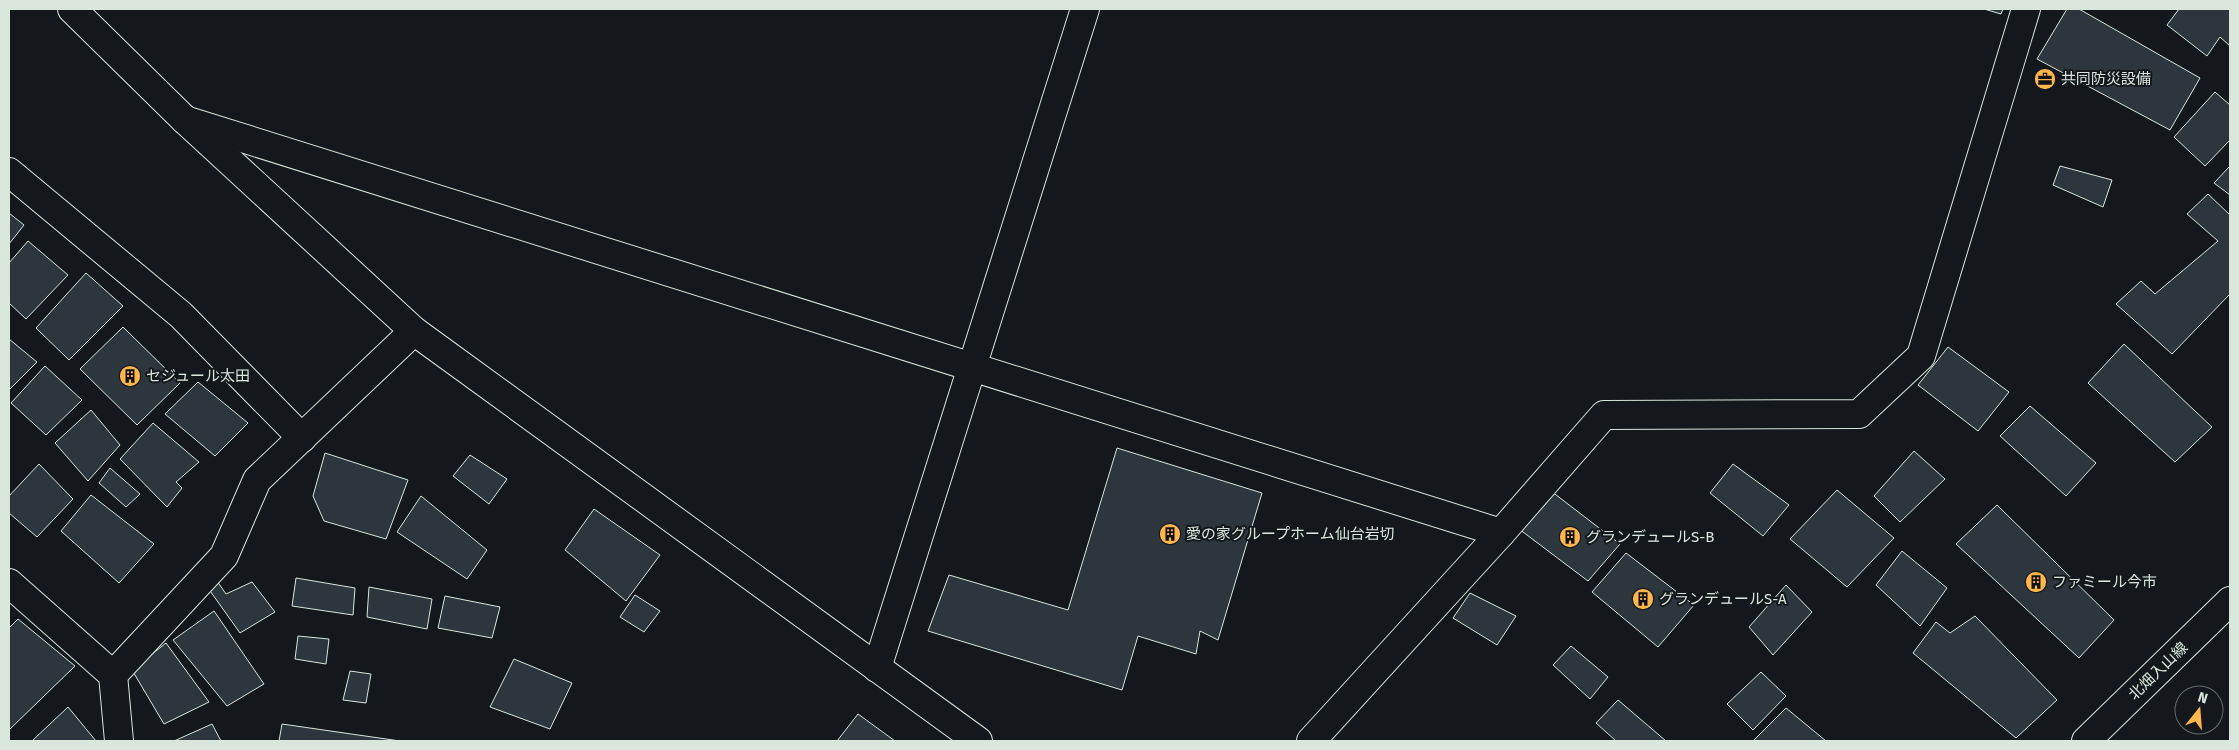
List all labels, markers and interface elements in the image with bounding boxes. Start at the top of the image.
office icon: 共同防災設備 [2033,67,2057,91]
place label: 共同防災設備 [2061,70,2151,88]
building icon: セジュール太田 [118,364,142,388]
place label: セジュール太田 [146,367,250,385]
building icon: 愛の家グループホーム仙台岩切 [1158,522,1182,546]
place label: 愛の家グループホーム仙台岩切 [1186,525,1395,543]
building icon: グランデュールS-B [1558,525,1582,549]
place label: グランデュールS-B [1586,528,1714,546]
building icon: ファミール今市 [2024,570,2048,594]
place label: ファミール今市 [2052,573,2157,591]
building icon: グランデュールS-A [1631,587,1655,611]
place label: グランデュールS-A [1659,590,1787,608]
street label: 北畑入山線 [2125,638,2191,704]
north arrow [2174,685,2224,735]
text: N [2196,689,2210,708]

